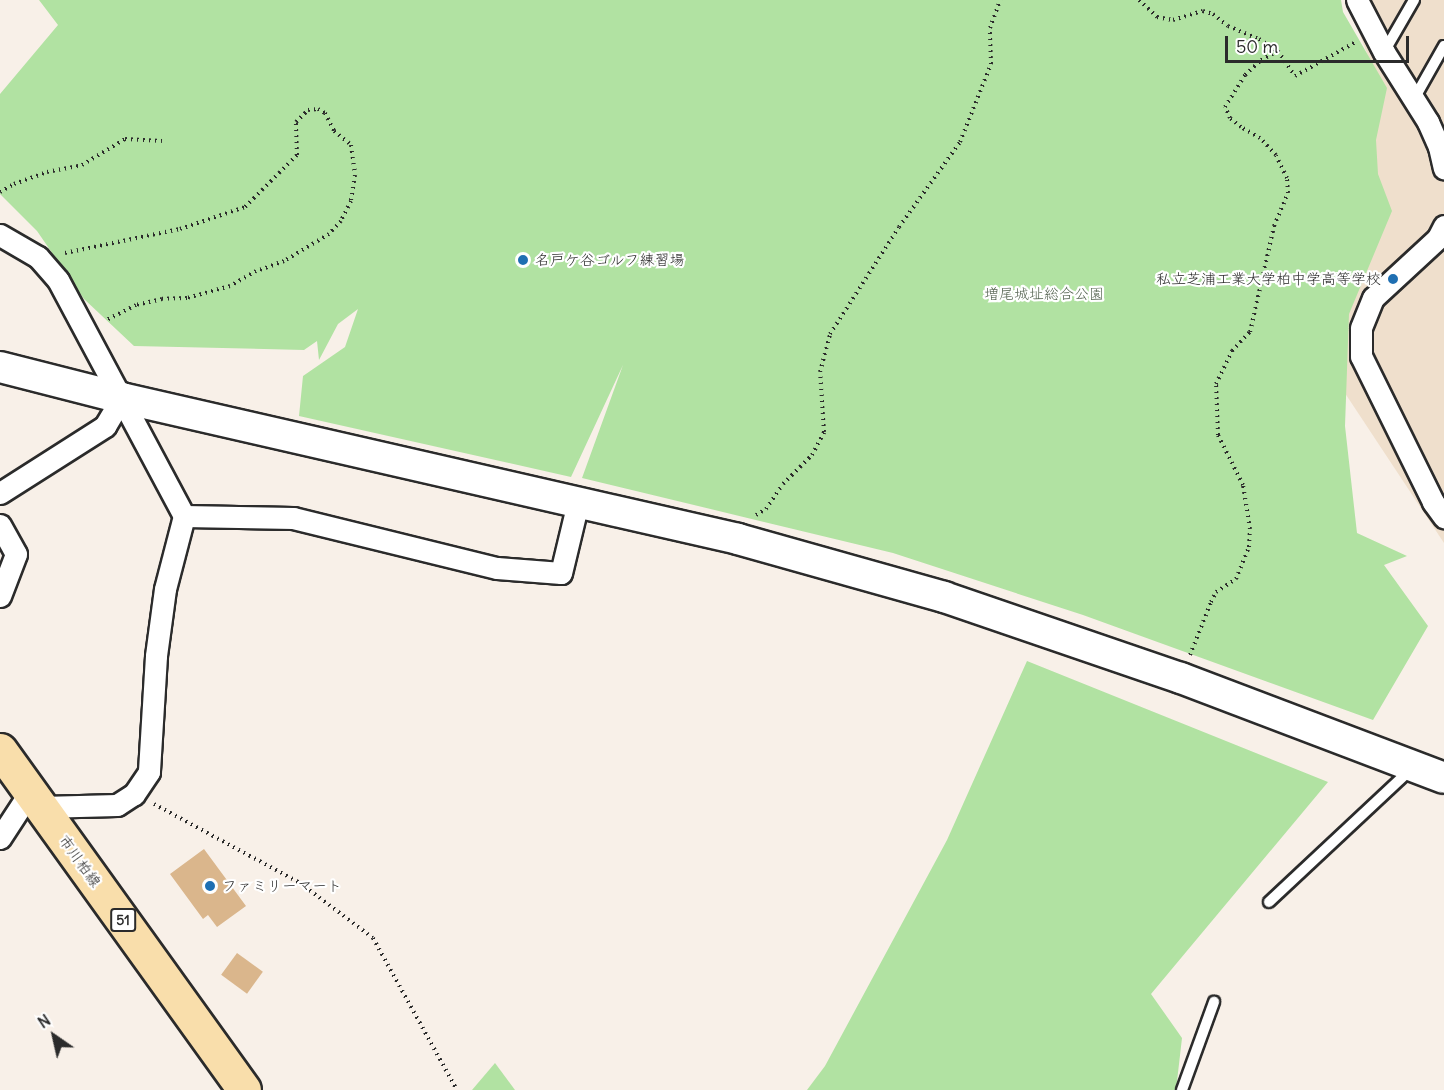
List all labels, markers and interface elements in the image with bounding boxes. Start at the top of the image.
scale bar [1228,24,1412,62]
text: 50 m [1236,35,1278,58]
place label: 名戸ケ谷ゴルフ練習場 [535,251,685,269]
marker: 名戸ケ谷ゴルフ練習場 [516,253,530,267]
place label: 私立芝浦工業大学柏中学高等学校 [1156,270,1381,288]
marker: 私立芝浦工業大学柏中学高等学校 [1386,272,1400,286]
park label: 増尾城址総合公園 [984,285,1104,303]
street label: 市川柏線 [55,831,105,891]
place label: ファミリーマート [222,877,342,895]
marker: ファミリーマート [203,879,217,893]
road number: 51 [110,909,136,931]
north arrow [24,1006,84,1066]
text: N [34,1010,54,1032]

